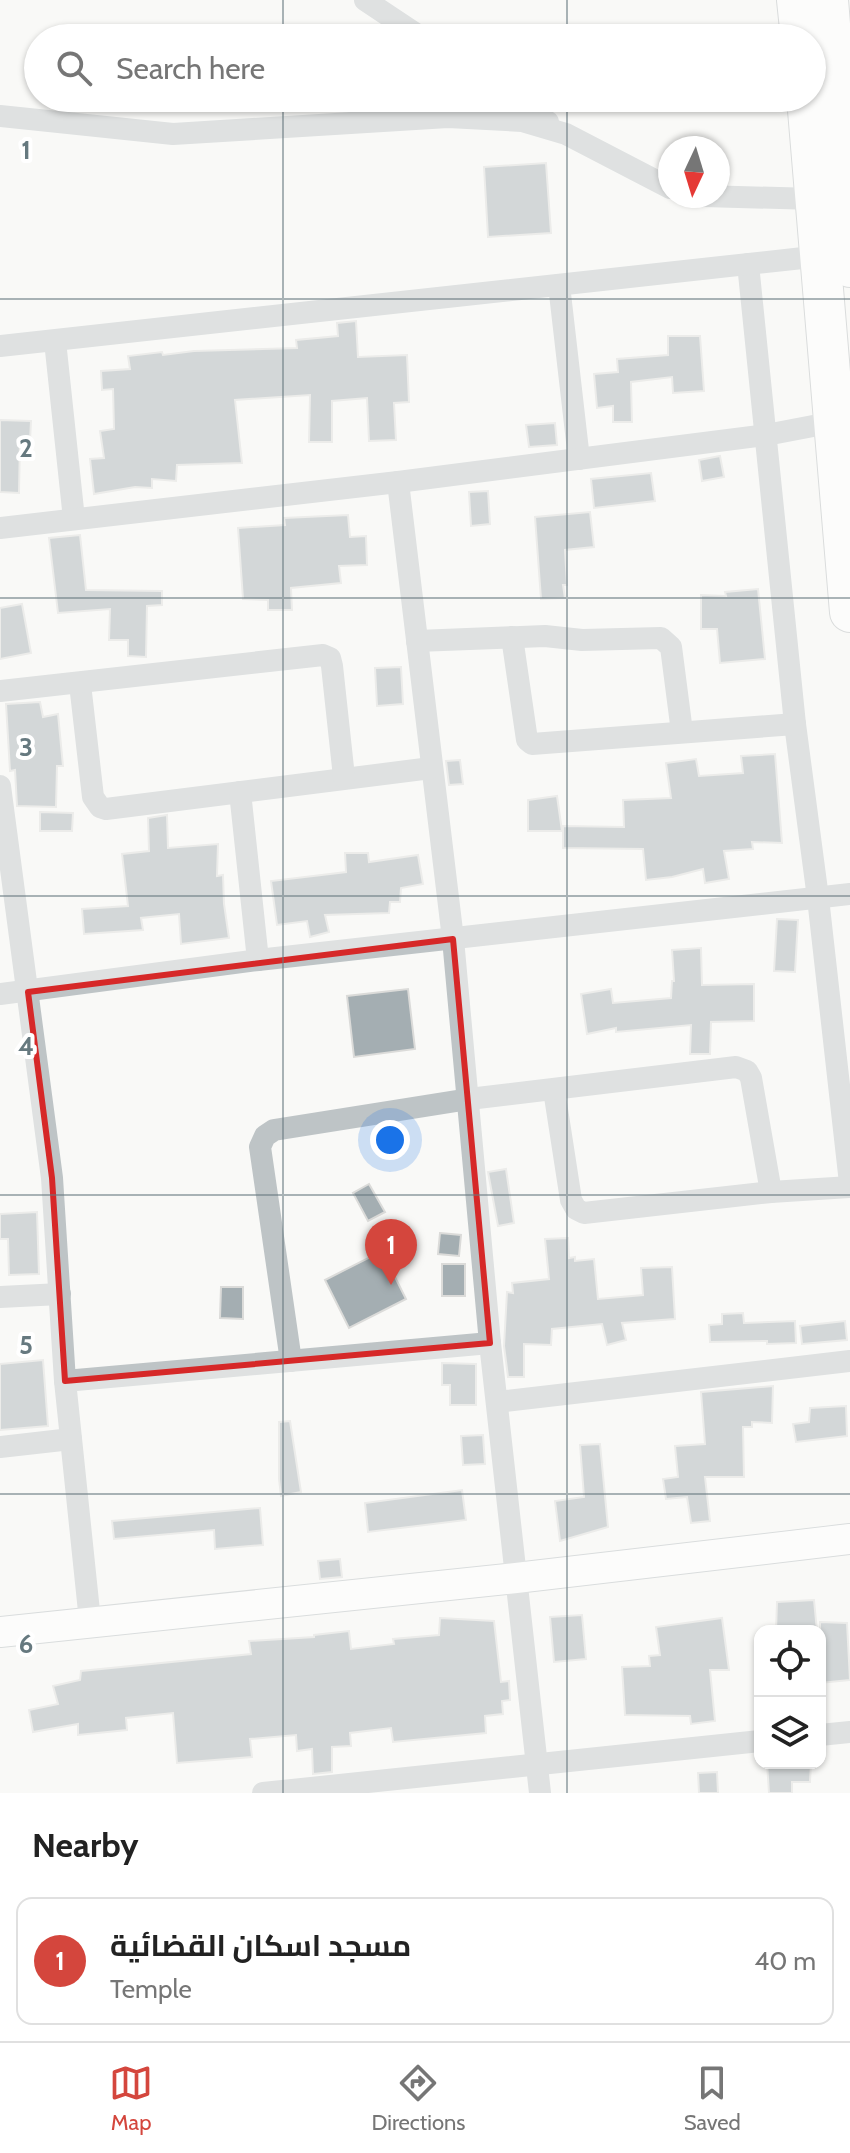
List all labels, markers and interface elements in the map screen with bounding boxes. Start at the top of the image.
search box [24,24,826,112]
icon: search [52,46,96,90]
text: Search here [116,50,265,87]
text: 1 [21,134,31,166]
north arrow [658,136,730,208]
text: 2 [19,432,33,464]
text: 3 [19,731,33,763]
text: 4 [18,1030,34,1062]
your location [370,1120,410,1160]
pin: 1 [365,1219,417,1285]
text: 5 [19,1329,33,1361]
map controls [754,1625,826,1769]
button: locate [754,1625,826,1697]
text: 6 [19,1628,33,1660]
button: layers [754,1697,826,1769]
text: Nearby [32,1824,139,1866]
text: مسجد اسكان القضائية [110,1927,411,1964]
text: 1 [55,1945,65,1977]
text: 40 m [754,1945,816,1977]
text: Temple [110,1973,192,2005]
tab: Map [109,2061,153,2136]
tab: Directions [371,2061,465,2136]
tab: Saved [684,2061,741,2136]

